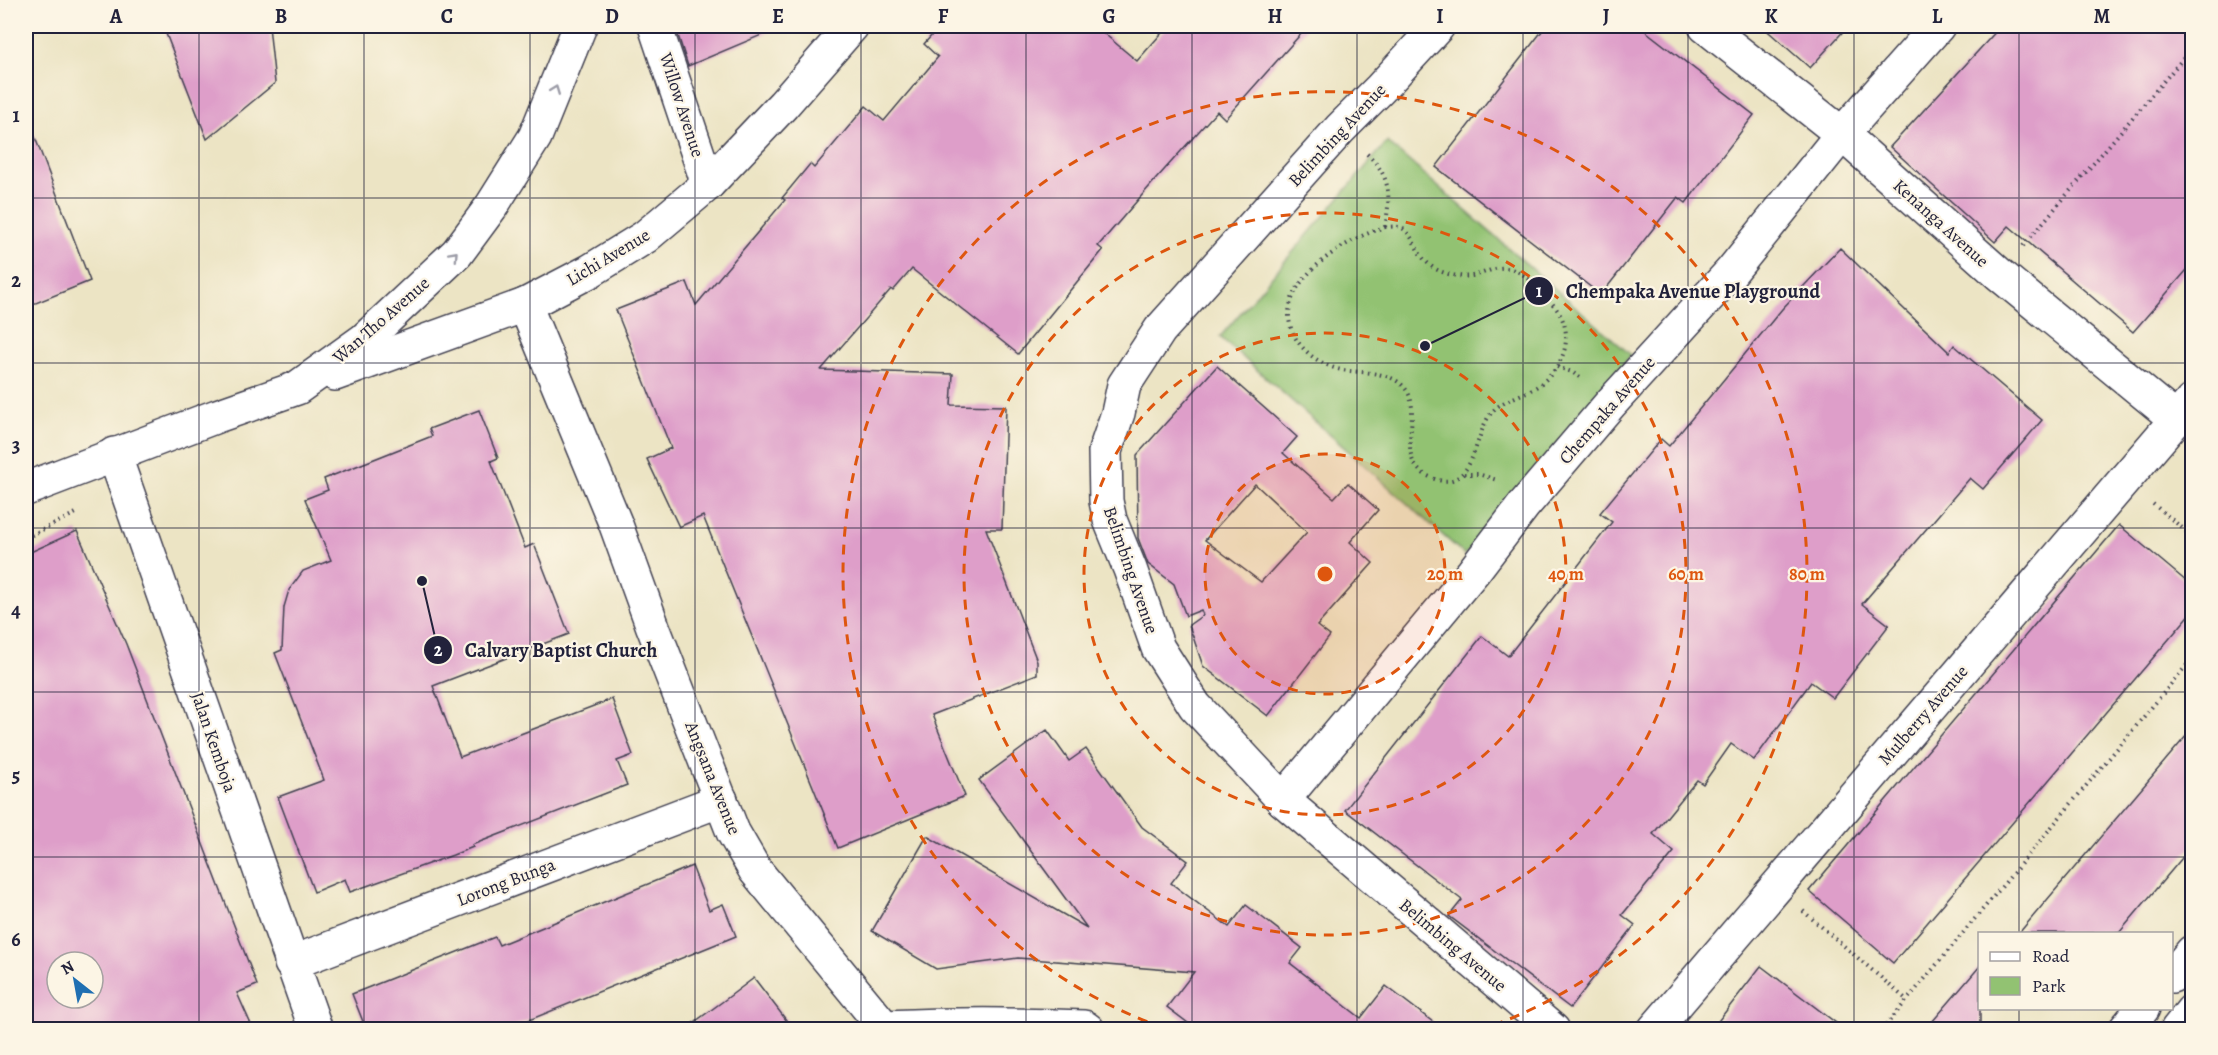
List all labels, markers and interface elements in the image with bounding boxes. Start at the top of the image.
text: A [109,3,123,30]
text: B [275,3,287,30]
text: C [441,3,453,30]
text: D [605,3,619,30]
text: E [772,3,784,30]
text: F [938,3,949,30]
text: G [1102,3,1116,30]
text: H [1268,3,1283,30]
text: I [1436,3,1444,30]
text: J [1603,3,1610,30]
text: K [1764,3,1778,30]
text: L [1932,3,1943,30]
text: M [2094,3,2111,30]
street label: Willow Avenue [654,49,710,160]
street label: Belimbing Avenue [1283,78,1391,192]
one-way arrow [547,85,560,96]
text: 1 [12,102,20,129]
street label: Kenanga Avenue [1888,174,1994,272]
street label: Lichi Avenue [562,223,654,291]
one-way arrow [447,252,458,262]
text: 2 [11,267,21,294]
street label: Wan Tho Avenue [327,271,435,369]
callout: Chempaka Avenue Playground [1524,272,1833,310]
text: Chempaka Avenue Playground [1566,278,1821,305]
text: 1 [1536,279,1543,303]
street label: Chempaka Avenue [1553,351,1661,469]
text: 3 [12,432,20,459]
street label: Belimbing Avenue [1098,503,1164,637]
text: 20 m [1427,562,1463,586]
text: 40 m [1548,562,1584,586]
text: 60 m [1668,562,1704,586]
text: 80 m [1789,562,1825,586]
centre of rings [1315,564,1335,584]
text: 4 [11,597,21,624]
callout: Calvary Baptist Church [423,631,669,669]
text: Calvary Baptist Church [465,637,657,664]
text: 2 [434,638,443,662]
street label: Mulberry Avenue [1873,660,1973,770]
street label: Jalan Kemboja [186,689,243,796]
street label: Angsana Avenue [679,717,747,838]
text: 5 [12,762,20,789]
street label: Lorong Bunga [453,852,559,912]
street label: Belimbing Avenue [1394,893,1512,997]
text: 6 [11,926,21,953]
legend [1978,932,2173,1010]
text: Road [2032,944,2070,968]
north arrow [45,950,105,1010]
text: N [57,955,79,980]
text: Park [2032,974,2066,998]

